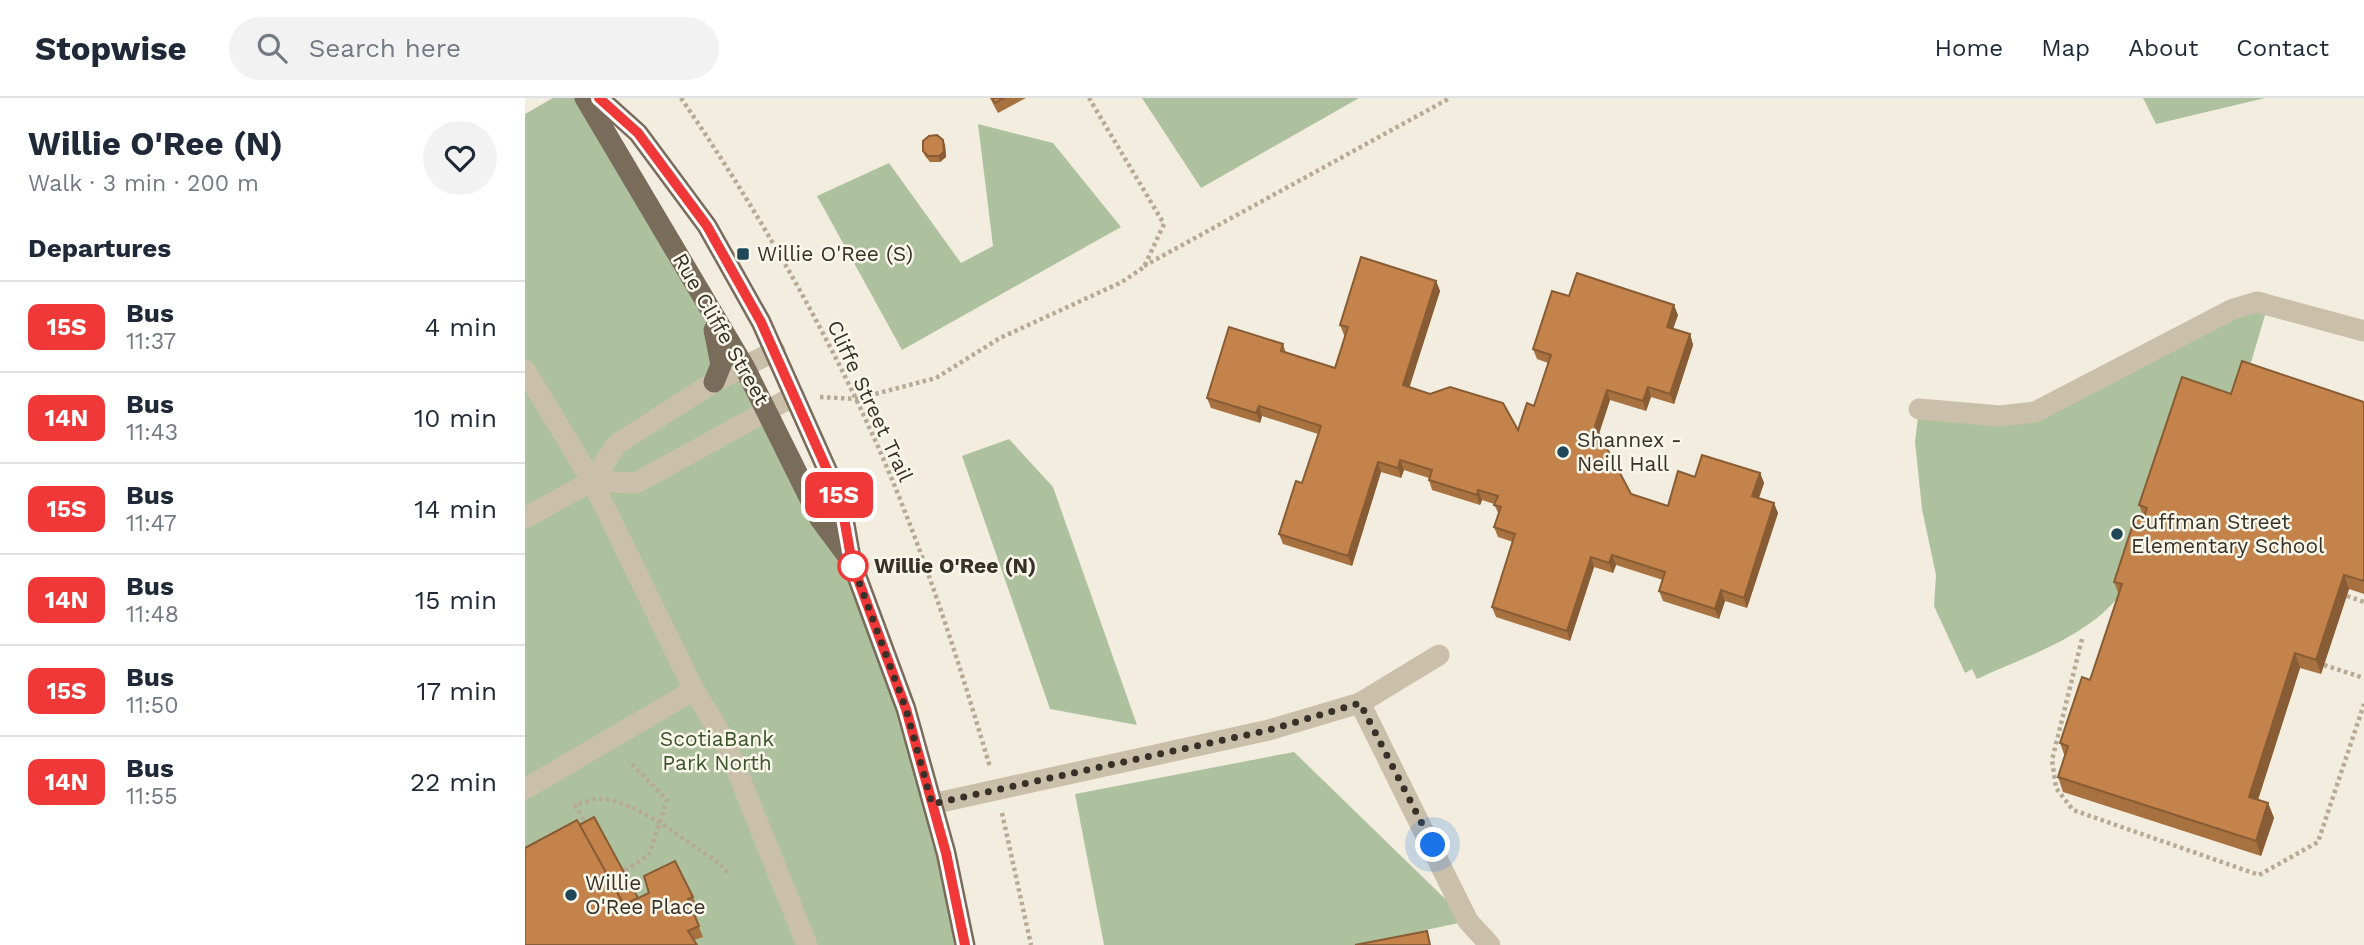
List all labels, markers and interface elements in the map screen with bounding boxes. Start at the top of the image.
search box [229,17,719,80]
text: Stopwise [35,29,187,68]
icon: search [253,29,291,67]
text: Search here [309,33,461,63]
text: Home [1935,34,2003,62]
text: Map [2041,34,2090,62]
text: About [2128,34,2198,62]
text: Contact [2236,34,2329,62]
button: heart [423,121,497,195]
text: Willie O'Ree (N) [28,124,283,163]
text: Walk · 3 min · 200 m [28,170,259,197]
text: Departures [28,233,171,263]
place label: Willie O'Ree (S) [757,241,913,266]
marker: Willie O'Ree (S) [735,246,751,262]
street label: Rue Cliffe Street [668,248,775,409]
text: Bus [126,298,174,328]
text: 4 min [424,312,497,342]
text: 15S [47,313,86,341]
street label: Cliffe Street Trail [822,316,919,486]
text: 11:37 [126,328,176,355]
text: Bus [126,389,174,419]
text: 10 min [414,403,497,433]
text: 14N [45,404,88,432]
text: 11:43 [126,419,178,446]
place label: Shannex - Neill Hall [1577,427,1682,476]
marker: Shannex - Neill Hall [1555,444,1571,460]
line badge: 15S [799,472,879,518]
text: Bus [126,480,174,510]
text: 15S [819,481,859,509]
text: 14 min [414,494,497,524]
text: 15S [47,495,86,523]
place label: Cuffman Street Elementary School [2131,509,2325,558]
text: 11:47 [126,510,177,537]
marker: Cuffman Street Elementary School [2109,526,2125,542]
marker: Willie O'Ree (N) [838,551,868,581]
place label: Willie O'Ree (N) [874,553,1036,578]
text: Bus [126,571,174,601]
text: 15 min [415,585,497,615]
text: 14N [45,586,88,614]
text: 11:48 [126,601,179,628]
text: Bus [126,662,174,692]
text: 17 min [416,676,497,706]
text: 15S [47,677,86,705]
text: 11:50 [126,692,178,719]
park label: ScotiaBank Park North [660,726,774,775]
text: Bus [126,753,174,783]
text: 22 min [410,767,497,797]
text: 14N [45,768,88,796]
text: 11:55 [126,783,178,810]
your location [1415,827,1450,862]
place label: Willie O'Ree Place [585,870,706,919]
marker: Willie O'Ree Place [563,887,579,903]

